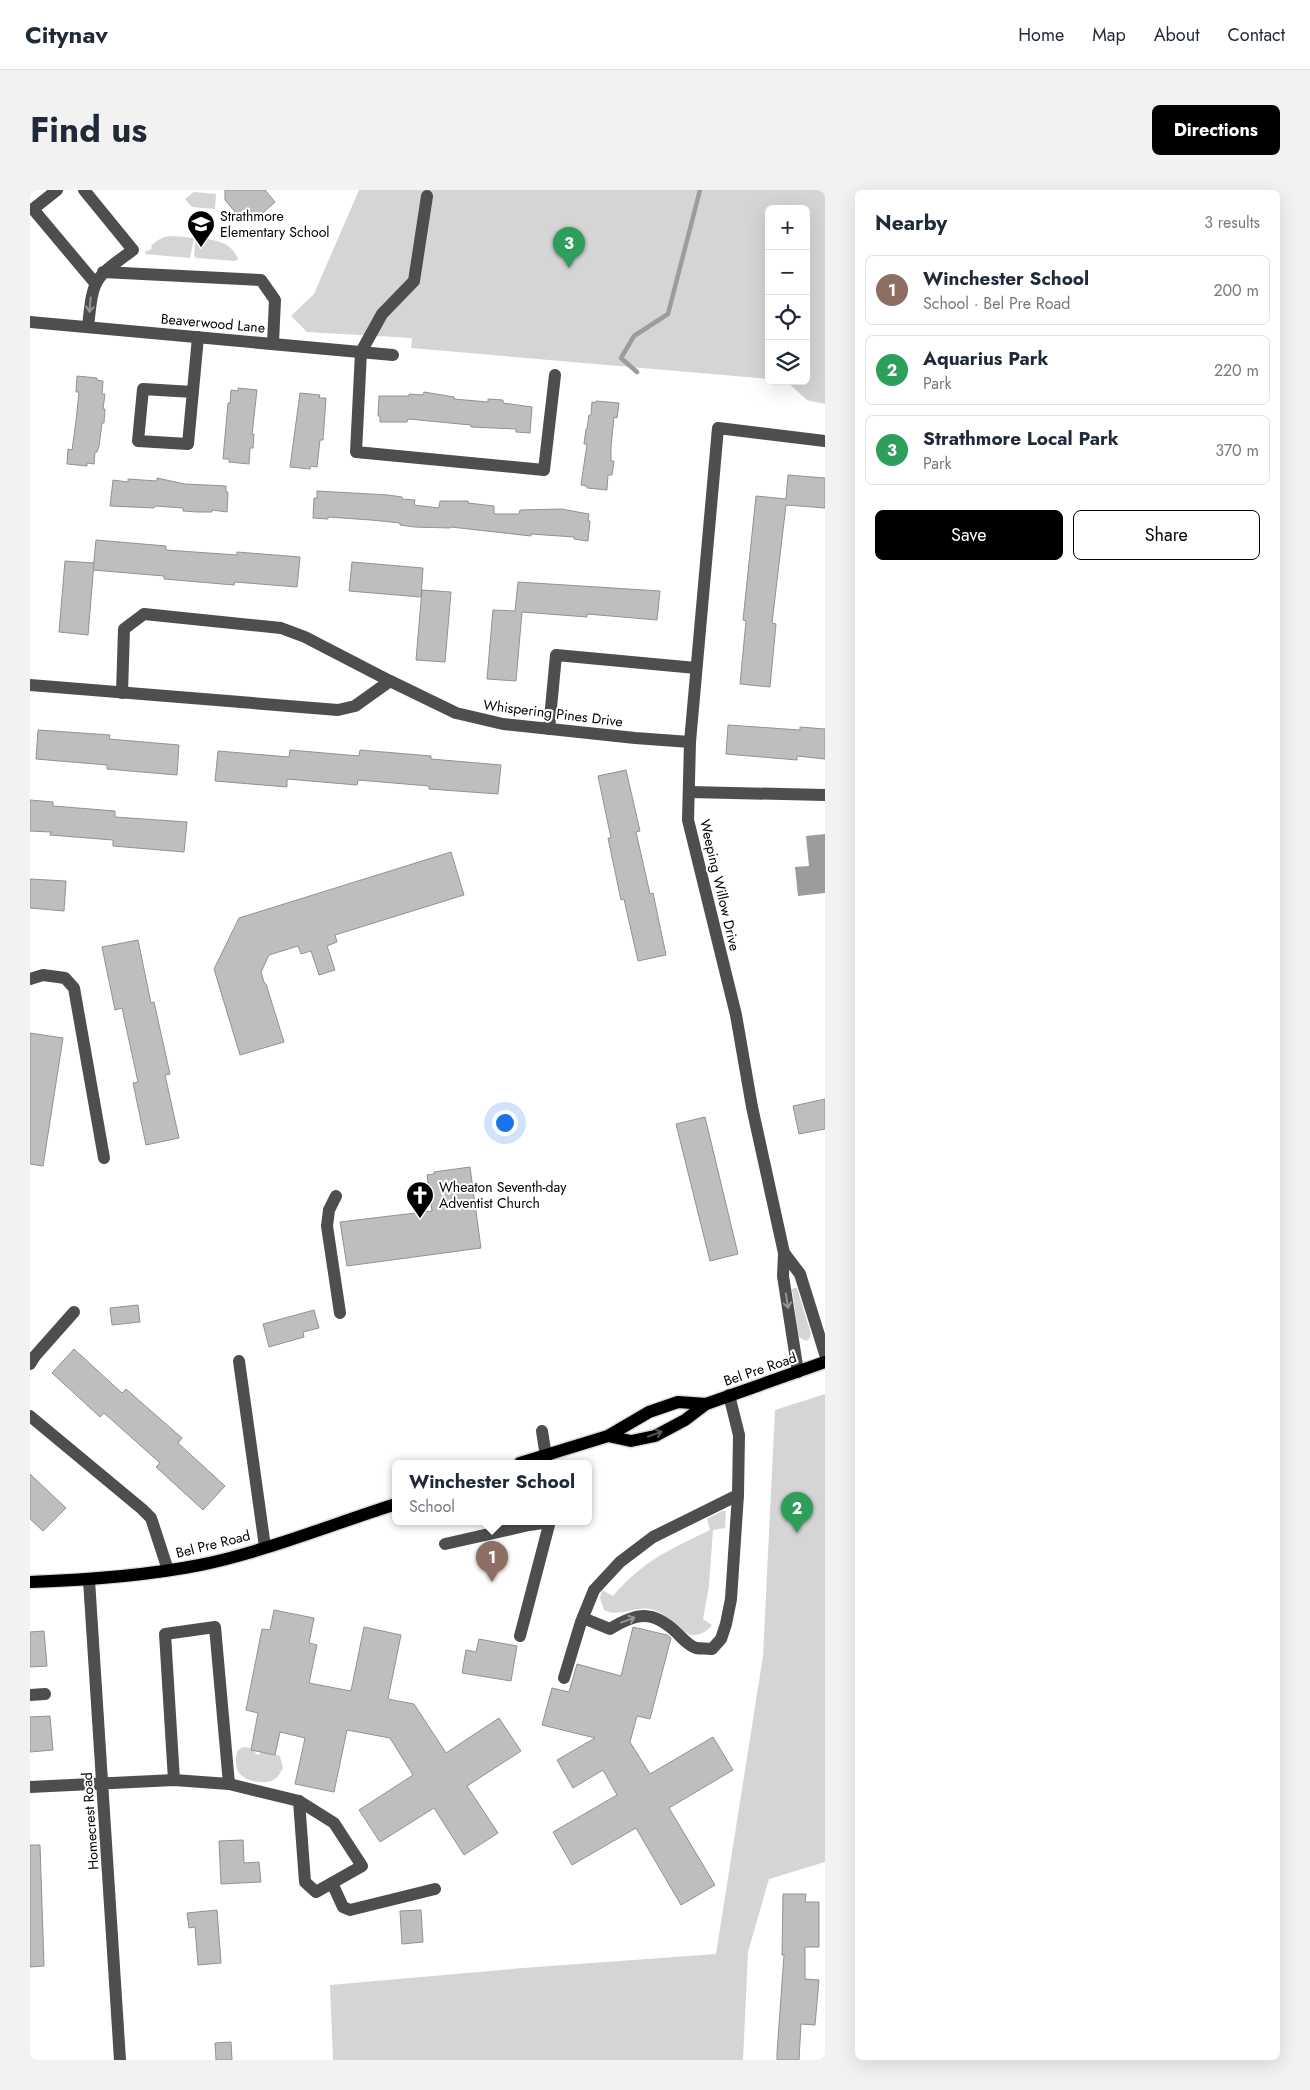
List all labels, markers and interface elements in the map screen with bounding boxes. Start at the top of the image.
text: Citynav [25,17,108,52]
text: Home [1018,22,1064,48]
text: Map [1092,22,1126,48]
text: About [1154,22,1199,48]
text: Contact [1227,22,1285,48]
text: Find us [30,105,147,155]
button: Directions [1152,105,1280,155]
map controls [765,205,810,385]
button: + [765,205,810,250]
place label: Strathmore Elementary School [220,206,330,242]
text: Nearby [875,208,947,238]
school or university icon: Strathmore Elementary School [186,209,216,248]
text: 3 results [1204,211,1260,234]
pin: 3 [553,227,585,268]
button: − [765,250,810,295]
text: Winchester School [923,265,1089,292]
text: 1 [888,279,896,302]
text: 200 m [1213,279,1259,302]
text: School · Bel Pre Road [923,292,1070,315]
button: locate [765,295,810,340]
one-way arrow [85,297,95,313]
street label: Beaverwood Lane [160,308,266,338]
button: layers [765,340,810,385]
text: Aquarius Park [923,345,1048,372]
text: 2 [887,359,897,382]
text: 220 m [1214,359,1259,382]
text: Park [923,372,952,395]
text: Strathmore Local Park [923,425,1119,452]
text: 3 [887,439,897,462]
text: 370 m [1215,439,1259,462]
text: Park [923,452,952,475]
button: Save [875,510,1063,560]
button: Share [1073,510,1260,560]
street label: Whispering Pines Drive [482,695,624,731]
street label: Weeping Willow Drive [695,817,745,953]
your location [492,1110,518,1136]
place label: Wheaton Seventh-day Adventist Church [439,1177,567,1213]
church icon: Wheaton Seventh-day Adventist Church [405,1180,435,1219]
one-way arrow [782,1293,792,1309]
street label: Bel Pre Road [721,1347,799,1391]
one-way arrow [647,1429,662,1438]
popup [392,1460,592,1525]
text: Winchester School [409,1468,575,1495]
pin: 2 [781,1492,813,1533]
text: School [409,1495,455,1518]
street label: Bel Pre Road [174,1525,252,1563]
pin: 1 [476,1541,508,1582]
one-way arrow [620,1615,635,1624]
street label: Homecrest Road [77,1772,103,1870]

